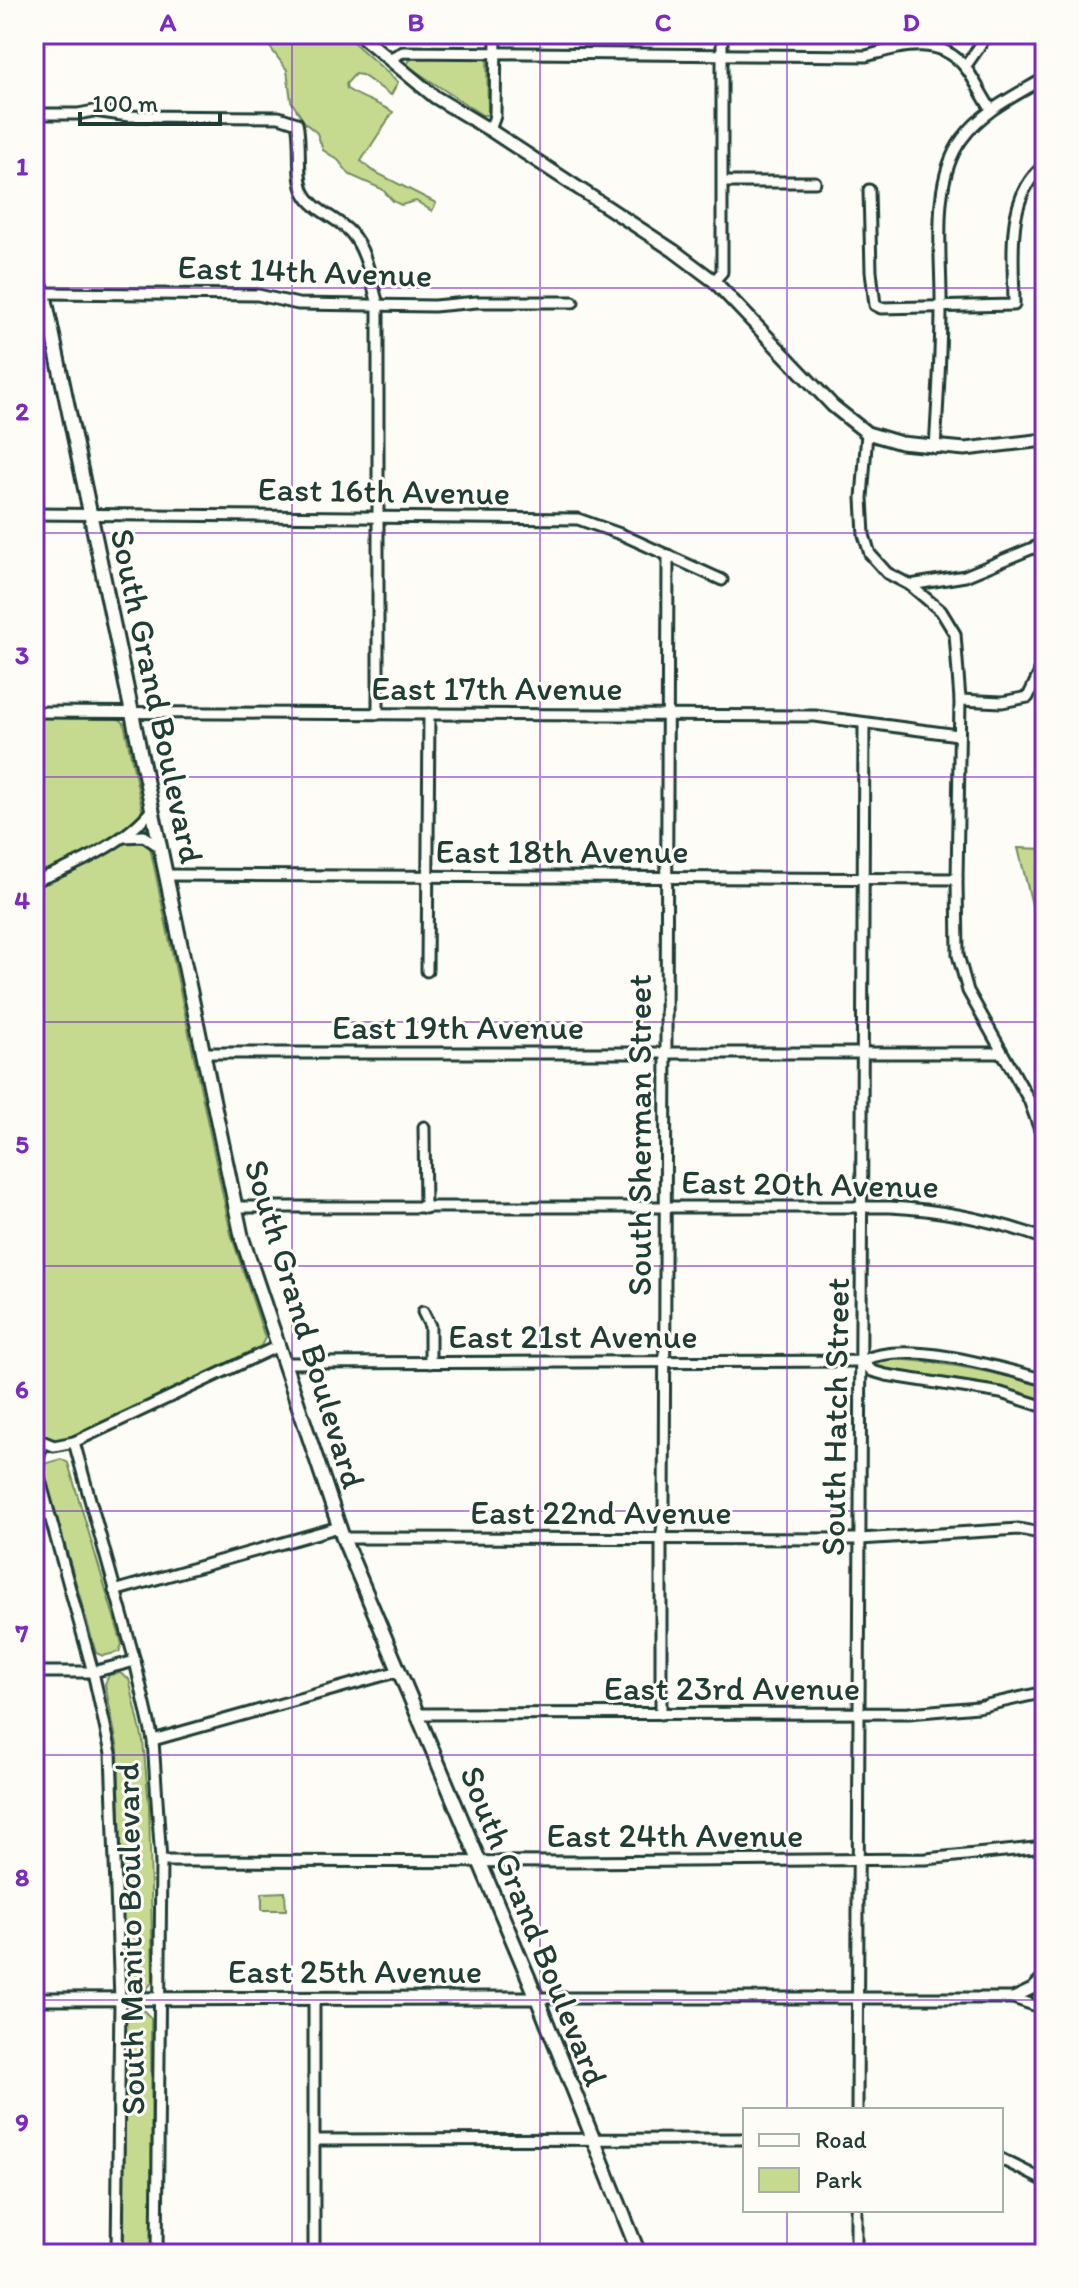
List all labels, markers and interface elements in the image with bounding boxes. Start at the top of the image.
text: A [159,6,177,38]
text: B [408,6,425,38]
text: C [655,6,672,38]
text: D [902,6,920,38]
scale bar [80,76,220,126]
text: 100 m [92,89,158,118]
text: 1 [16,150,28,182]
street label: East 14th Avenue [177,246,433,296]
text: 2 [15,395,29,427]
street label: East 16th Avenue [257,468,511,514]
street label: South Grand Boulevard [101,525,213,868]
text: 3 [15,639,29,671]
street label: East 17th Avenue [371,668,623,709]
street label: East 18th Avenue [435,831,689,872]
text: 4 [14,884,30,916]
street label: South Sherman Street [619,974,660,1296]
street label: East 19th Avenue [332,1007,584,1048]
text: 5 [15,1128,29,1160]
street label: South Grand Boulevard [235,1155,375,1494]
street label: East 20th Avenue [681,1161,939,1207]
street label: South Hatch Street [812,1277,858,1556]
street label: East 21st Avenue [448,1316,698,1357]
text: 6 [15,1373,29,1405]
street label: East 22nd Avenue [470,1492,732,1533]
text: 7 [15,1617,29,1649]
street label: East 23rd Avenue [604,1668,860,1709]
street label: South Grand Boulevard [451,1760,617,2092]
street label: South Manito Boulevard [106,1762,154,2116]
street label: East 24th Avenue [547,1815,803,1856]
text: 8 [15,1861,29,1893]
street label: East 25th Avenue [228,1951,482,1992]
text: 9 [15,2106,29,2138]
legend [743,2108,1003,2212]
text: Road [815,2125,867,2154]
text: Park [815,2165,862,2194]

